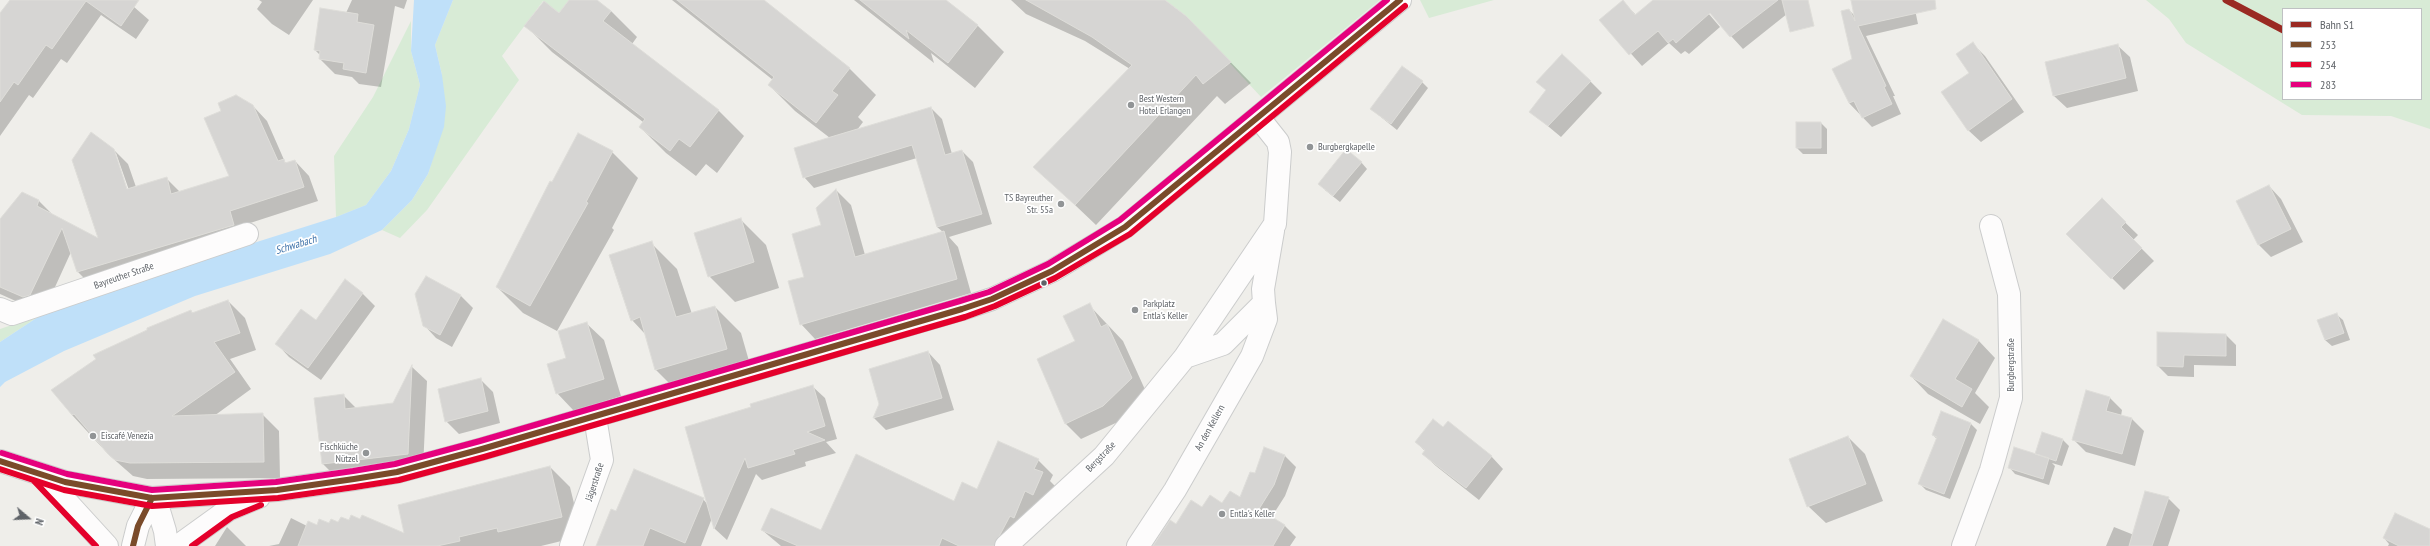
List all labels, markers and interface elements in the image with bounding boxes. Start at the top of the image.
legend [2282,8,2422,100]
text: Bahn S1 [2320,17,2354,32]
text: 253 [2320,37,2336,52]
text: 254 [2320,57,2336,72]
text: 283 [2320,77,2336,92]
place label: Best Western Hotel Erlangen [1139,93,1191,116]
marker: Best Western Hotel Erlangen [1126,100,1136,110]
place label: Burgbergkapelle [1318,141,1375,153]
marker: Burgbergkapelle [1305,142,1315,152]
place label: TS Bayreuther Str. 55a [1004,192,1053,216]
marker: TS Bayreuther Str. 55a [1056,199,1066,209]
water label: Schwabach [274,233,318,257]
street label: Bayreuther Straße [92,260,156,292]
unlabelled marker [1039,278,1049,288]
place label: Parkplatz Entla's Keller [1143,298,1188,322]
marker: Parkplatz Entla's Keller [1130,305,1140,315]
street label: Burgbergstraße [2005,338,2017,392]
street label: An den Kellern [1192,403,1228,453]
place label: Eiscafé Venezia [101,430,154,442]
marker: Eiscafé Venezia [88,431,98,441]
street label: Bergstraße [1084,439,1118,475]
place label: Fischküche Nützel [320,441,358,464]
marker: Fischküche Nützel [361,448,371,458]
street label: Jägerstraße [583,461,607,503]
north arrow [8,498,48,538]
place label: Entla's Keller [1230,508,1275,520]
marker: Entla's Keller [1217,509,1227,519]
text: N [32,517,47,527]

